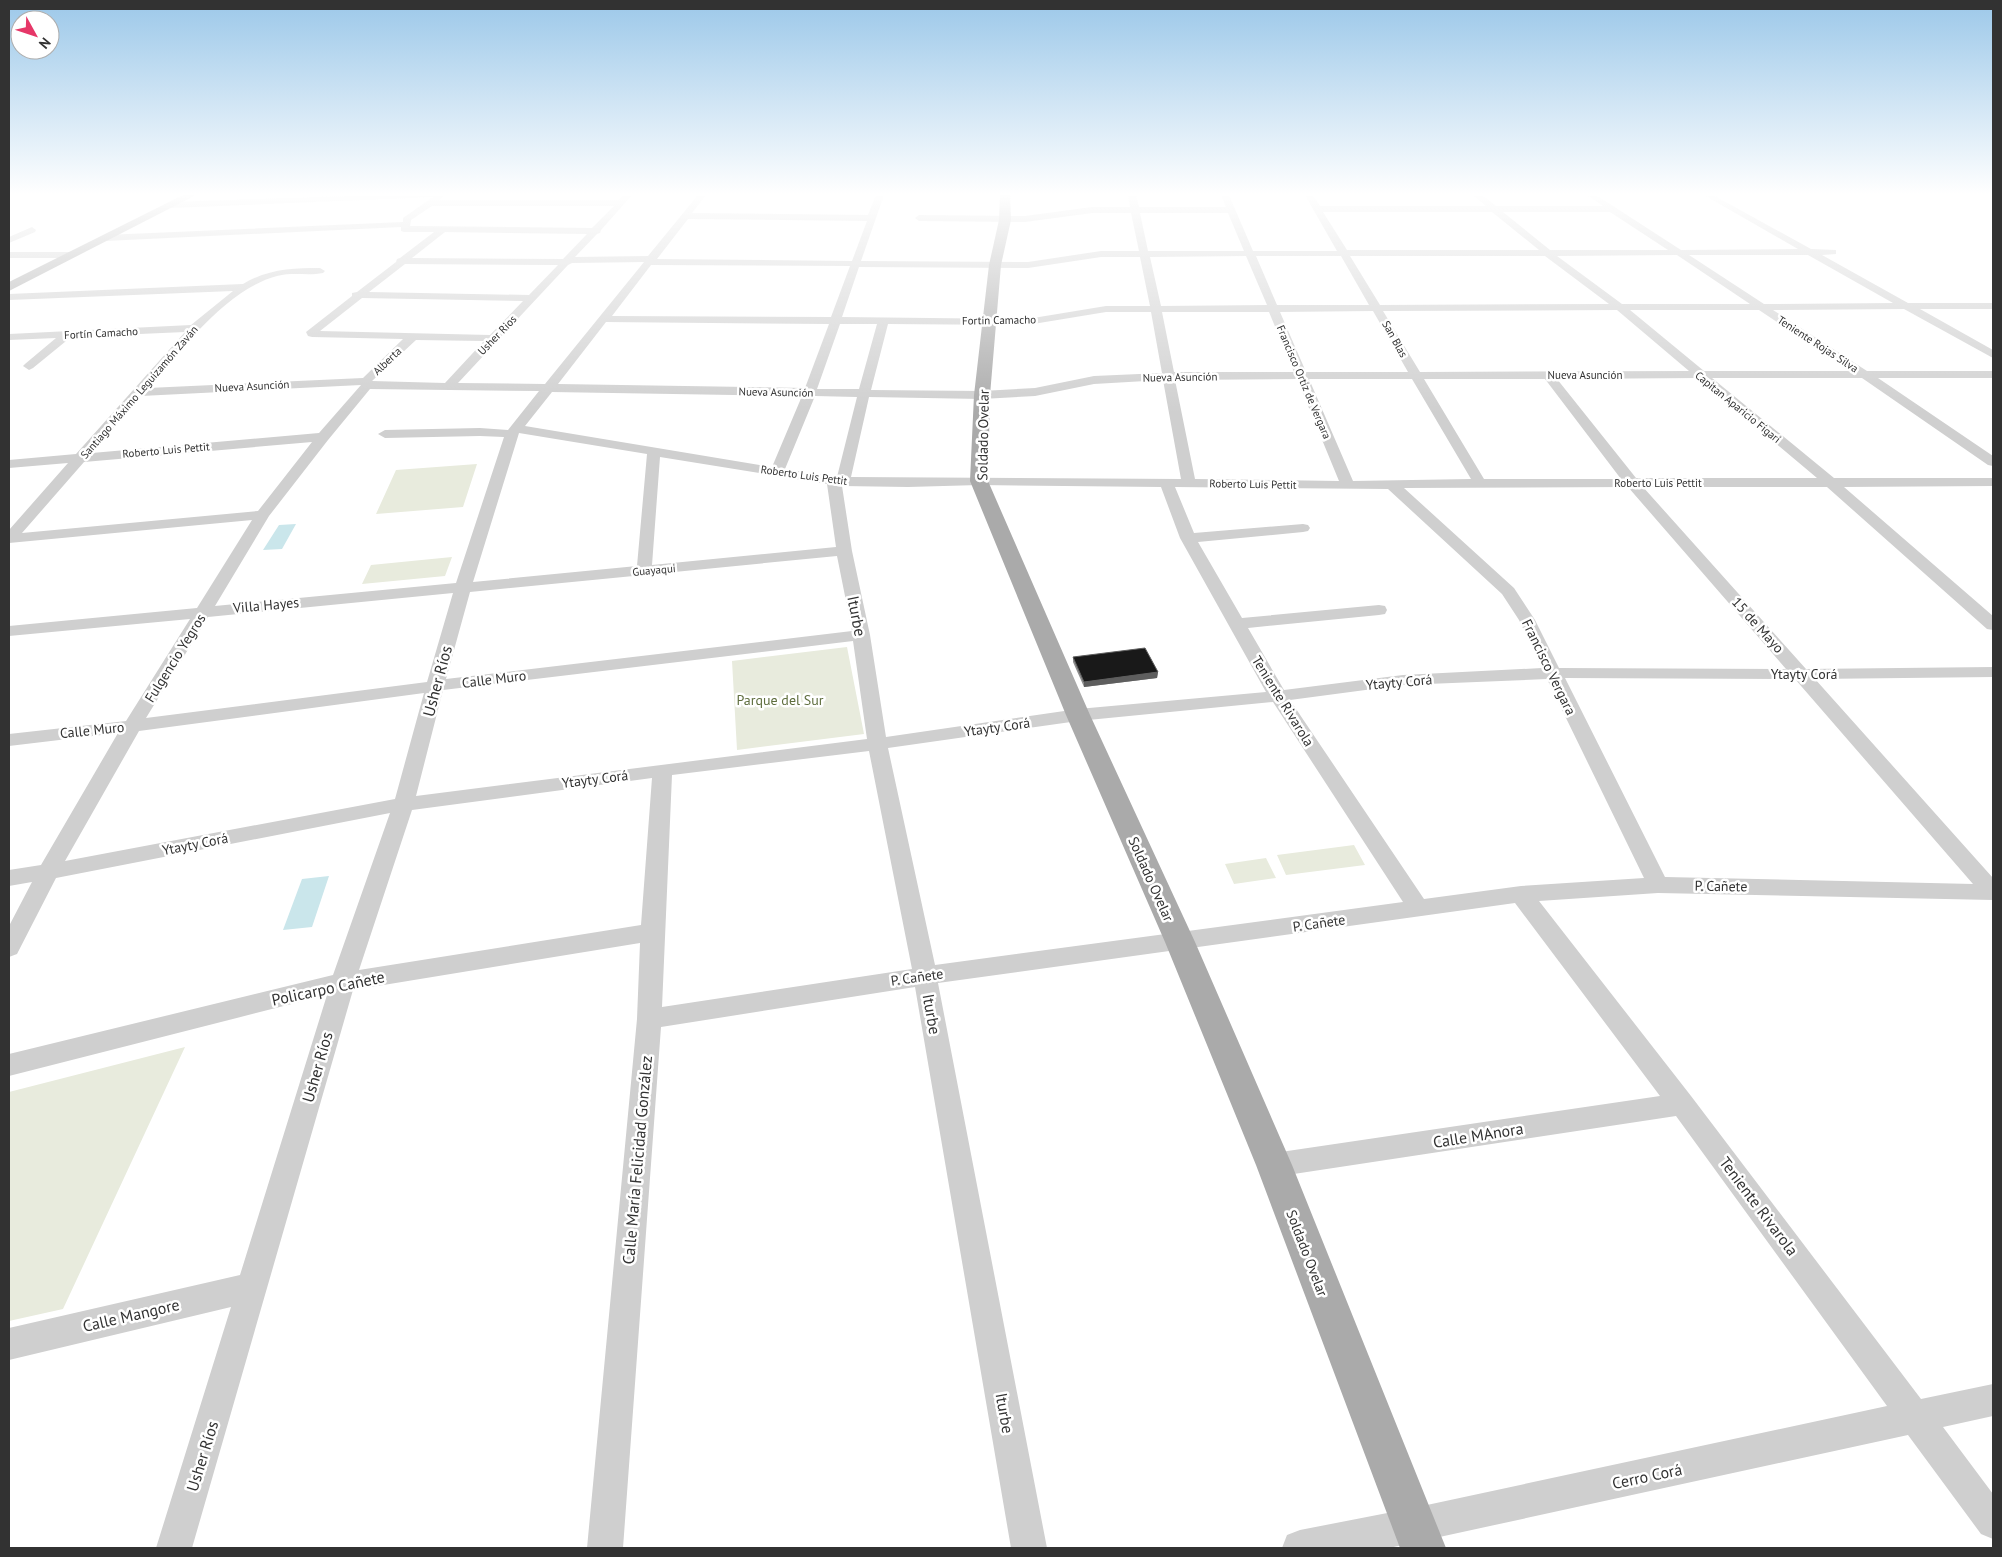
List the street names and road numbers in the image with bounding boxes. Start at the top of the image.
street label: Usher Rios [475,312,520,358]
street label: Fortin Camacho [962,312,1036,328]
street label: Teniente Rojas Silva [1775,313,1861,375]
street label: San Blas [1379,318,1411,360]
street label: Santiago Máximo Leguizamón Zaván [77,323,201,461]
street label: Francisco Ortiz de Vergara [1274,323,1334,441]
street label: Fortín Camacho [64,324,138,342]
street label: Alberta [370,344,404,378]
street label: Nueva Asunción [1548,368,1622,382]
street label: Capitan Aparicio Figari [1692,368,1784,446]
street label: Nueva Asunción [1142,369,1218,385]
street label: Nueva Asunción [214,377,290,395]
street label: Nueva Asunción [738,384,814,400]
street label: Soldado Ovelar [973,389,993,481]
street label: Roberto Luis Pettit [122,439,210,461]
street label: Roberto Luis Pettit [760,462,848,488]
street label: Roberto Luis Pettit [1209,476,1297,492]
street label: Roberto Luis Pettit [1614,476,1702,490]
street label: Guayaqui [632,561,676,579]
street label: Villa Hayes [231,593,300,617]
street label: 15 de Mayo [1728,593,1788,657]
street label: Iturbe [843,594,871,638]
street label: Fulgencio Yegros [141,610,210,706]
street label: Francisco Vergara [1518,616,1580,718]
street label: Usher Ríos [418,643,456,719]
street label: Teniente Rivarola [1248,652,1318,750]
street label: Ytayty Corá [1771,665,1837,683]
street label: Calle Muro [461,666,527,692]
street label: Ytayty Corá [1365,670,1433,694]
street label: Ytayty Corá [963,713,1031,741]
street label: Calle Muro [59,718,125,742]
street label: Ytayty Corá [561,766,629,792]
street label: Ytayty Corá [161,829,230,859]
street label: Soldado Ovelar [1124,834,1178,924]
street label: P. Cañete [1694,877,1748,895]
street label: P. Cañete [1292,910,1346,936]
street label: P. Cañete [890,964,944,990]
street label: Policarpo Cañete [270,966,386,1010]
street label: Iturbe [919,992,945,1036]
street label: Usher Ríos [297,1029,337,1105]
street label: Calle María Felicidad González [618,1055,656,1265]
street label: Calle MAnora [1431,1118,1525,1152]
street label: Teniente Rivarola [1715,1153,1803,1259]
street label: Soldado Ovelar [1282,1207,1332,1299]
street label: Calle Mangore [81,1294,181,1336]
street label: Iturbe [992,1391,1018,1435]
street label: Usher Ríos [182,1418,222,1494]
street label: Cerro Corá [1610,1459,1684,1493]

